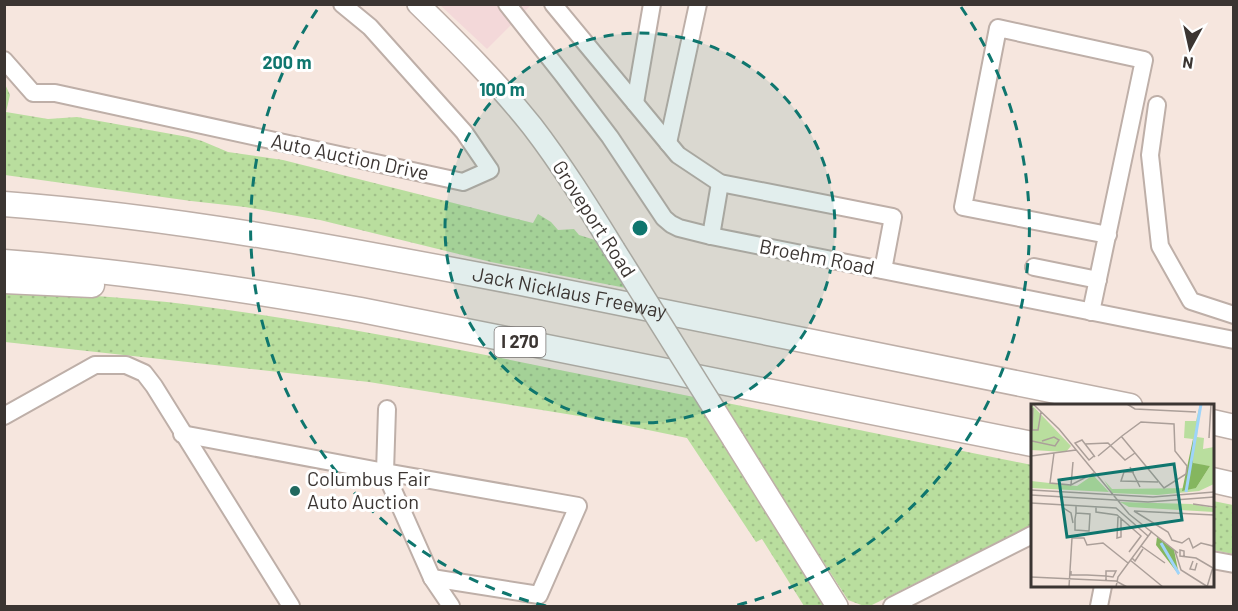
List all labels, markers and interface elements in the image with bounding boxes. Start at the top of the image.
north arrow [1160,18,1220,78]
text: 200 m [262,51,312,73]
text: N [1181,53,1194,73]
text: 100 m [479,78,525,100]
street label: Auto Auction Drive [269,128,431,184]
street label: Groveport Road [548,155,642,281]
centre of rings [630,218,650,238]
street label: Broehm Road [758,233,877,279]
street label: Jack Nicklaus Freeway [471,261,669,323]
road number: I 270 [494,327,546,357]
inset map [1031,404,1214,587]
place label: Columbus Fair Auto Auction [307,466,430,513]
marker: Columbus Fair Auto Auction [288,484,302,498]

